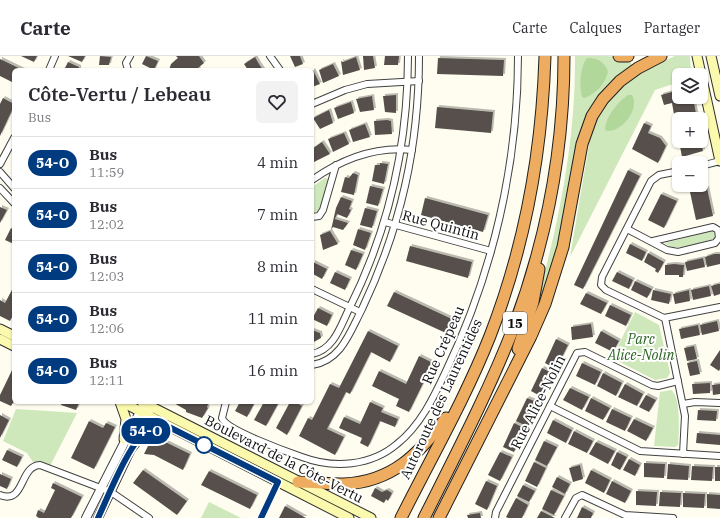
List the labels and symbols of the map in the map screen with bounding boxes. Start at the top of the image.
street label: Rue Quintin [400,206,482,244]
street label: Rue Crépeau [418,303,468,387]
road number: 15 [503,312,527,334]
street label: Autoroute des Laurentides [396,316,486,482]
park label: Parc Alice-Nolin [606,330,675,364]
street label: Rue Alice-Nolin [507,352,569,452]
street label: Boulevard de la Côte-Vertu [202,411,367,507]
line badge: 54-O [118,418,174,444]
unlabelled marker [195,436,213,454]

